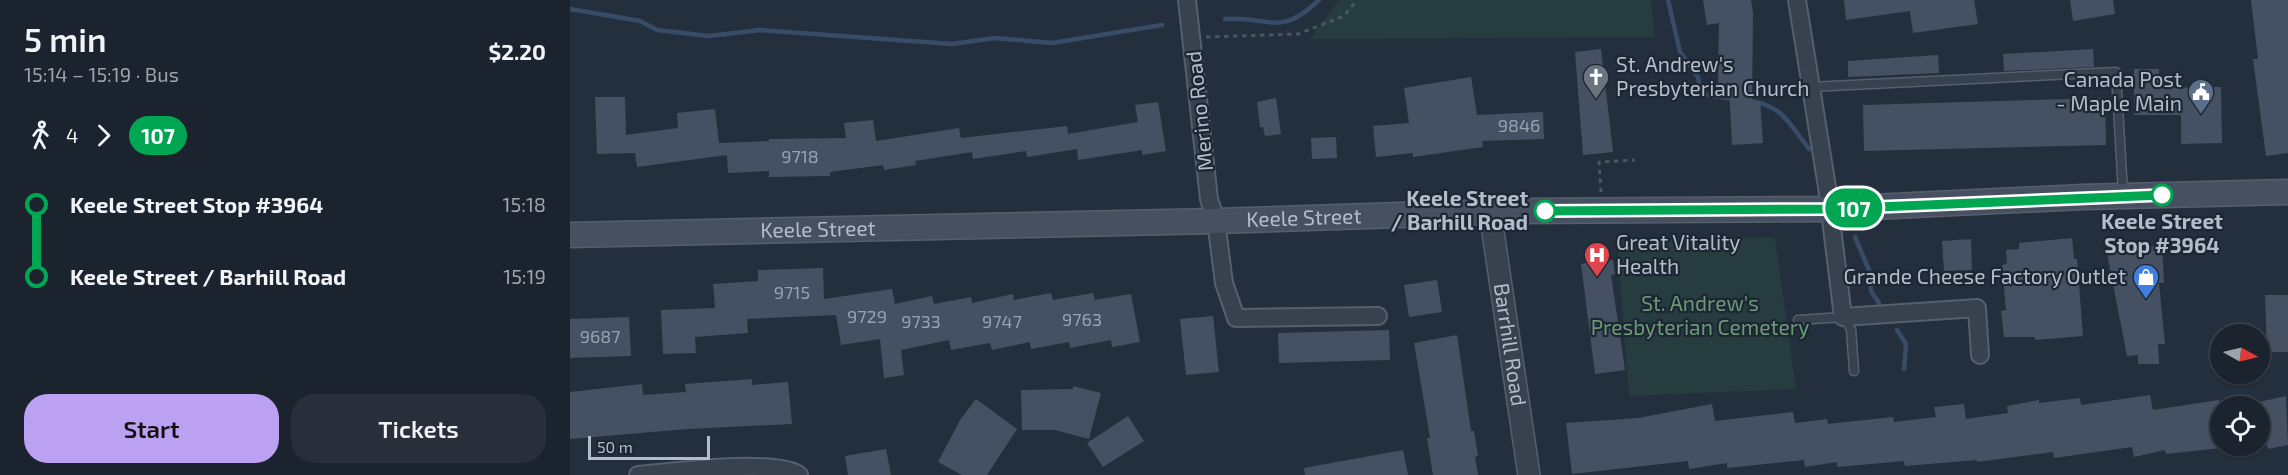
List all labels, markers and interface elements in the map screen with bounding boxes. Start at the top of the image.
text: 5 min [24,19,107,59]
text: $2.20 [488,38,546,64]
street label: Merino Road [1180,50,1217,172]
place label: St. Andrew's Presbyterian Church [1616,51,1810,100]
text: 15:14 – 15:19 · Bus [24,62,179,86]
church icon: St. Andrew's Presbyterian Church [1581,62,1611,100]
place label: Canada Post - Maple Main [2056,66,2182,115]
public building icon: Canada Post - Maple Main [2186,77,2216,115]
house number: 9846 [1498,114,1540,136]
icon: walk [24,119,57,152]
icon: forward [87,119,120,152]
text: 4 [66,123,78,147]
text: 107 [141,123,175,148]
house number: 9718 [781,145,819,167]
marker: Keele Street Stop #3964 [2151,184,2173,206]
place label: Keele Street / Barhill Road [1391,185,1528,234]
line badge: 107 [1820,188,1888,228]
text: Keele Street Stop #3964 [70,191,323,217]
text: 15:18 [503,192,546,216]
text: 107 [1837,196,1871,221]
marker: Keele Street / Barhill Road [1534,200,1556,222]
street label: Keele Street [1246,202,1362,231]
place label: Keele Street Stop #3964 [2101,208,2223,257]
street label: Keele Street [760,214,876,242]
place label: Great Vitality Health [1616,229,1740,278]
hospital icon: Great Vitality Health [1582,240,1612,278]
shop icon: Grande Cheese Factory Outlet [2131,262,2161,300]
text: Keele Street / Barhill Road [70,263,346,289]
place label: Grande Cheese Factory Outlet [1843,263,2126,288]
text: 15:19 [503,264,546,288]
house number: 9715 [774,281,810,303]
street label: Barrhill Road [1490,281,1533,407]
park label: St. Andrew's Presbyterian Cemetery [1591,290,1809,339]
house number: 9729 [847,305,887,327]
house number: 9763 [1062,308,1102,330]
house number: 9733 [901,310,941,332]
house number: 9747 [982,310,1022,332]
north arrow [2210,324,2270,384]
map controls [2210,324,2270,456]
house number: 9687 [580,325,620,347]
button: Start [24,394,279,463]
button: Tickets [291,394,546,463]
button: locate [2210,396,2270,456]
scale bar [588,433,710,460]
text: 50 m [597,437,633,456]

